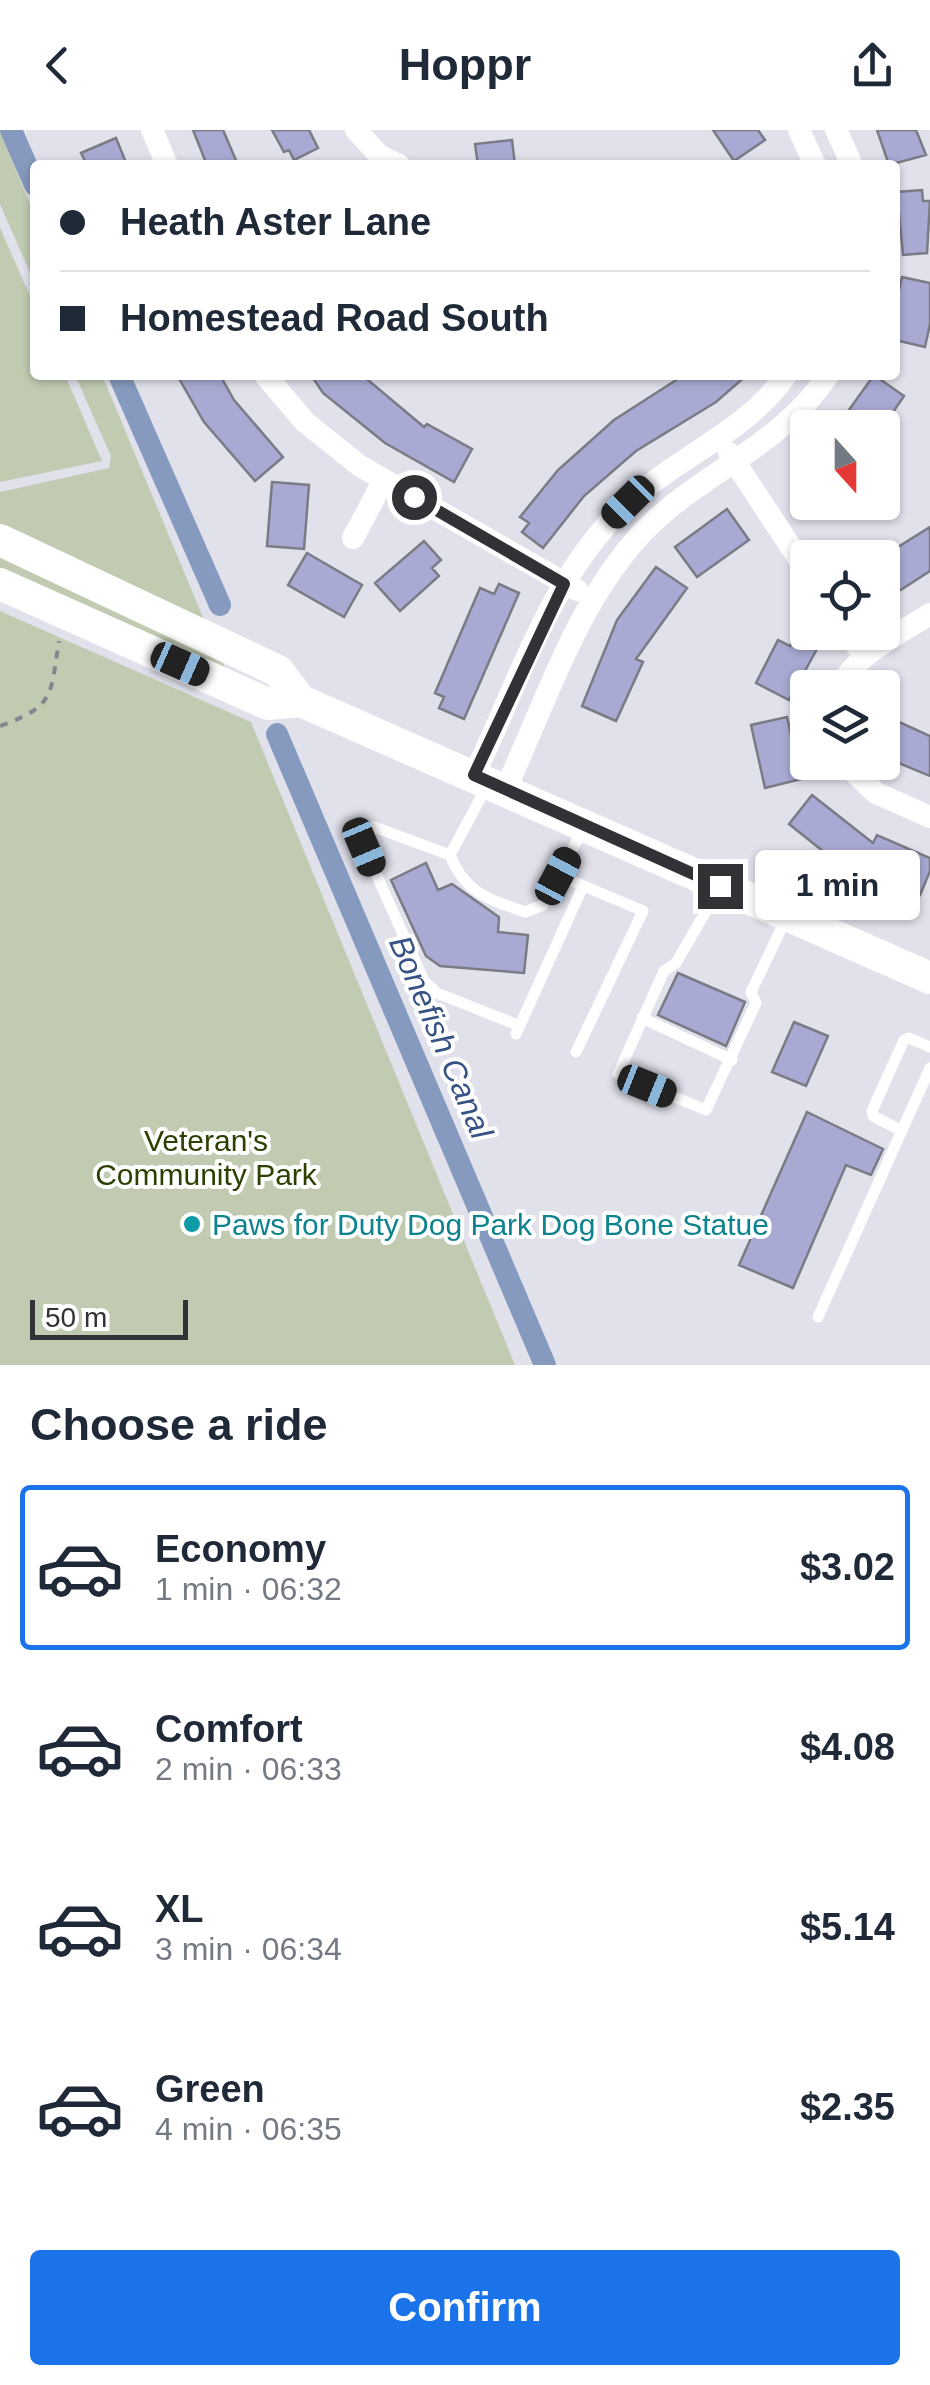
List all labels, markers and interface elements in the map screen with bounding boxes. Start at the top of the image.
icon: back [30,38,85,93]
icon: share [845,38,900,93]
text: Hoppr [399,39,531,90]
text: Heath Aster Lane [120,201,431,243]
text: Homestead Road South [120,297,549,339]
north arrow [790,410,900,520]
map controls [790,410,900,780]
car [596,470,660,534]
route start [392,475,437,520]
button: locate [790,540,900,650]
car [146,638,214,690]
button: layers [790,670,900,780]
car [338,814,390,880]
car [531,842,585,910]
callout: 1 min [755,851,920,921]
route end [698,864,743,909]
text: 1 min [796,867,879,903]
water label: Bonefish Canal [382,930,500,1145]
car [614,1061,680,1111]
park label: Veteran's Community Park [95,1124,318,1191]
place label: Paws for Duty Dog Park Dog Bone Statue [212,1208,769,1241]
marker: Paws for Duty Dog Park Dog Bone Statue [181,1213,203,1235]
scale bar [30,1295,188,1340]
text: 50 m [45,1302,107,1333]
text: Choose a ride [30,1399,328,1450]
icon: car [35,1523,125,1613]
text: Economy [155,1528,326,1570]
text: $3.02 [800,1546,895,1588]
text: 1 min · 06:32 [155,1571,342,1607]
icon: car [35,1703,125,1793]
text: Comfort [155,1708,303,1750]
text: $4.08 [800,1726,895,1768]
text: 2 min · 06:33 [155,1751,342,1787]
icon: car [35,1883,125,1973]
text: XL [155,1888,204,1930]
text: $5.14 [800,1906,895,1948]
text: 3 min · 06:34 [155,1931,342,1967]
icon: car [35,2063,125,2153]
text: Green [155,2068,265,2110]
text: $2.35 [800,2086,895,2128]
text: 4 min · 06:35 [155,2111,342,2147]
button: Confirm [30,2250,900,2365]

